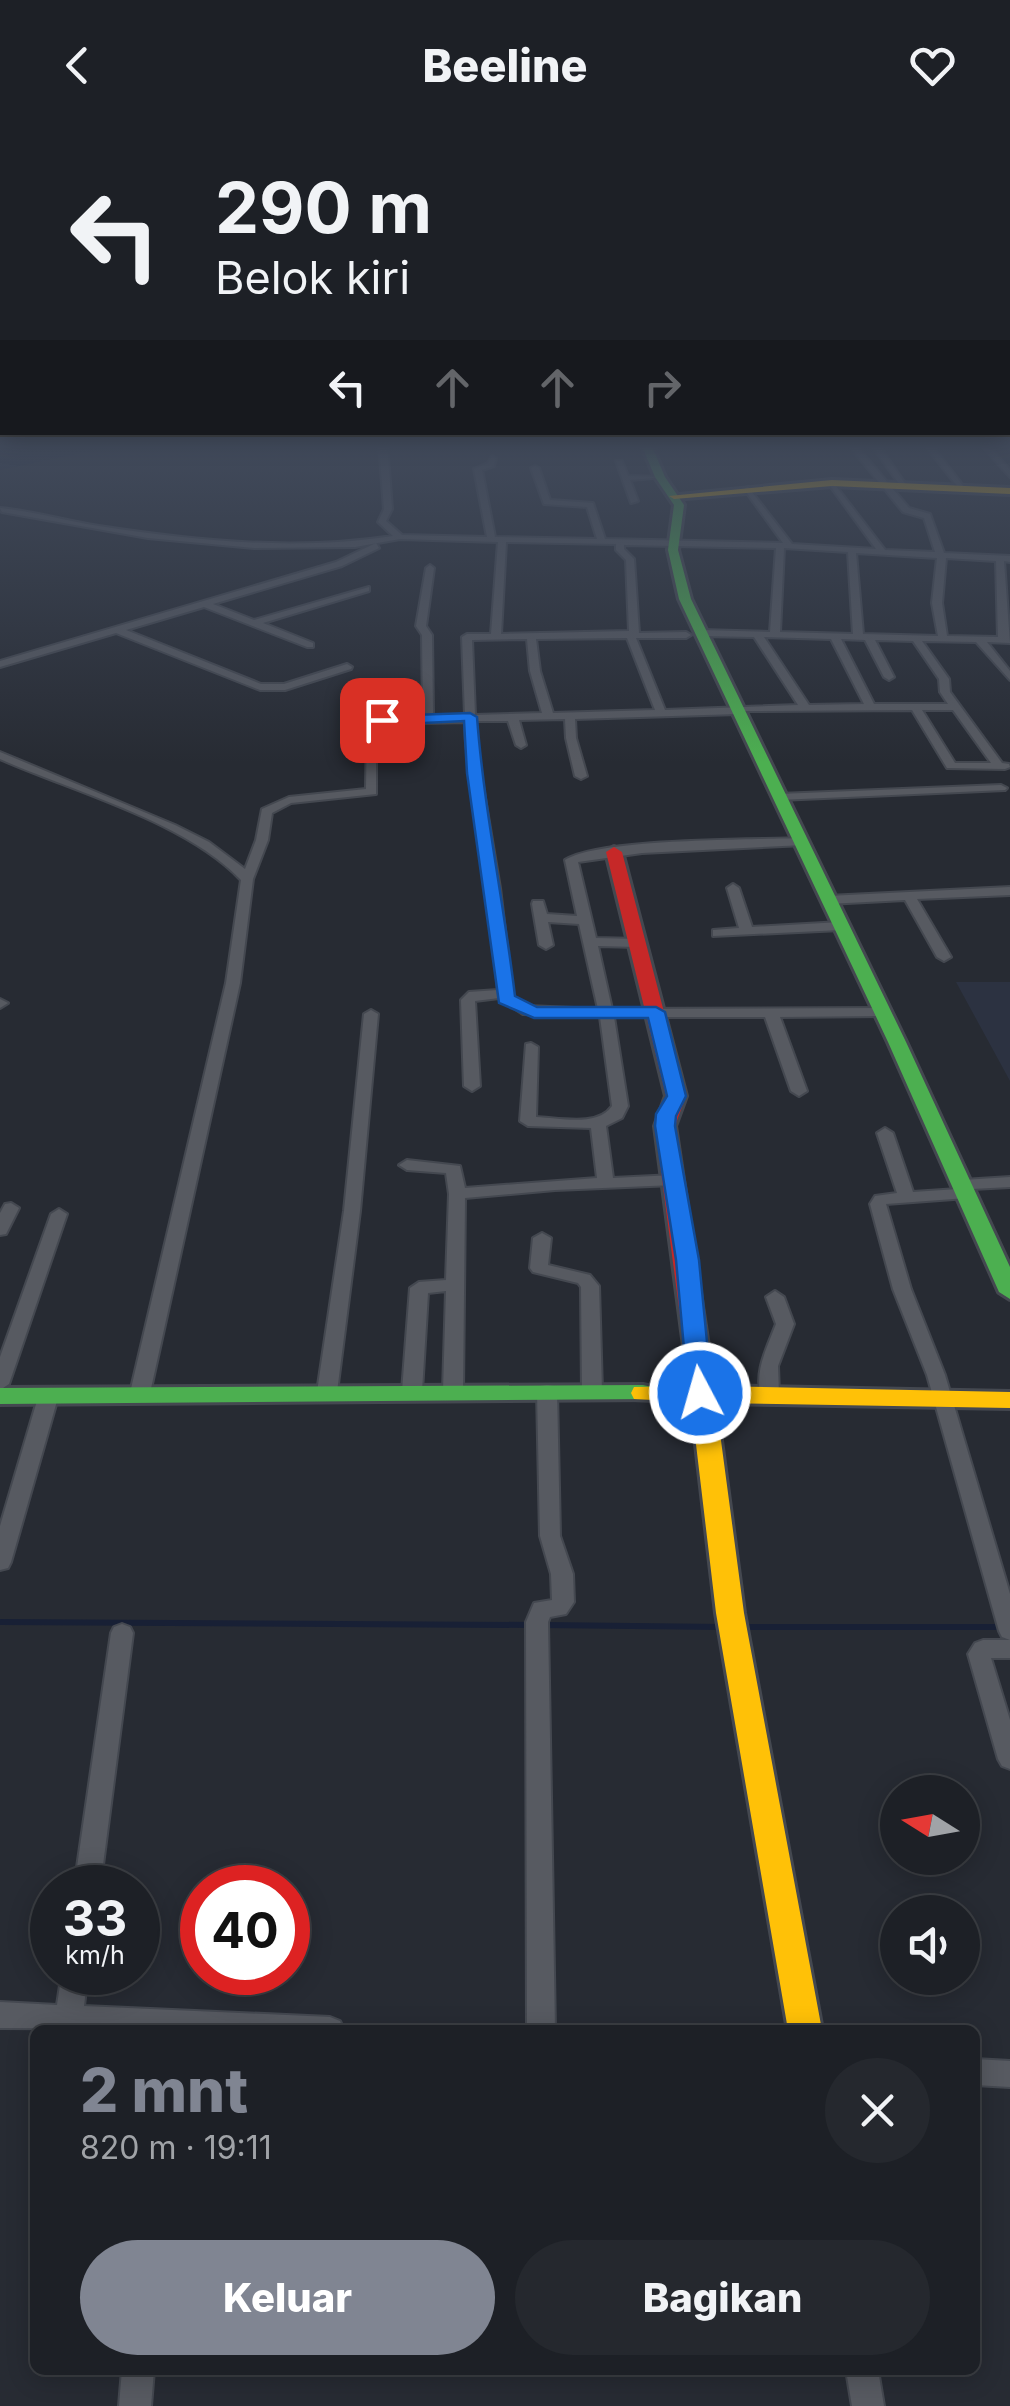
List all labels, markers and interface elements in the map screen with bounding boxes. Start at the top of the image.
icon: back [50,38,105,93]
text: Beeline [422,38,588,93]
icon: heart [905,38,960,93]
text: 290 m [215,165,432,250]
icon: left [50,170,180,300]
text: Belok kiri [215,250,410,305]
icon: left [320,360,375,415]
icon: ahead [425,360,480,415]
icon: ahead [530,360,585,415]
icon: right [635,360,690,415]
pin [340,678,425,763]
icon: arrive [355,693,410,748]
position arrow [648,1341,752,1445]
north arrow [880,1775,980,1875]
map controls [880,1775,980,1995]
speed limit sign: 40 [180,1865,310,1995]
text: 33 [63,1888,127,1948]
button: sound [880,1895,980,1995]
text: km/h [65,1940,125,1970]
text: 2 mnt [80,2054,248,2126]
button: close [825,2058,930,2163]
text: 820 m · 19:11 [80,2128,272,2167]
button: Keluar [80,2240,495,2355]
button: Bagikan [515,2240,930,2355]

